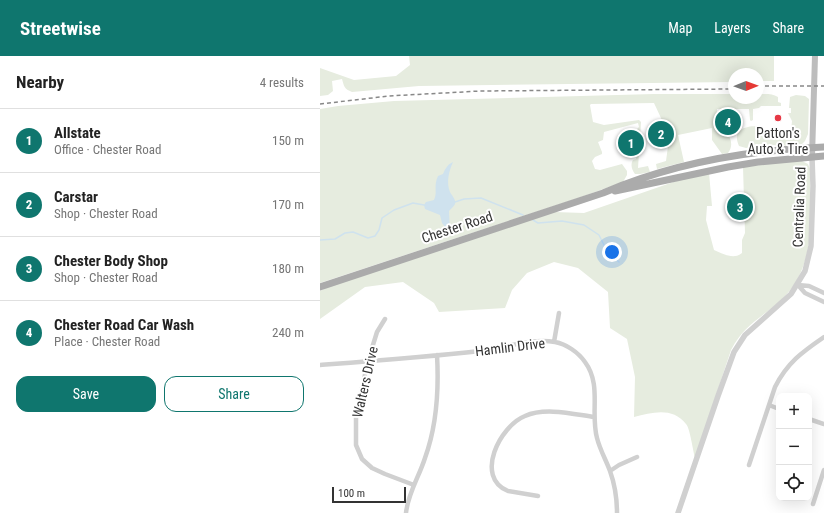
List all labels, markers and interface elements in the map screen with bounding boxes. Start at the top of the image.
text: Streetwise [20,17,101,40]
text: Map [668,20,692,36]
text: Layers [714,20,751,36]
text: Share [773,20,804,36]
north arrow [728,68,764,104]
text: Nearby [16,72,64,92]
text: 4 results [260,75,304,90]
pin: 4 [715,107,741,137]
marker: Patton's Auto & Tire [773,113,783,123]
pin: 2 [648,119,674,149]
text: Allstate [54,124,101,142]
place label: Patton's Auto & Tire [748,125,809,157]
pin: 1 [618,128,644,158]
text: 1 [26,133,32,148]
text: 150 m [272,133,304,148]
text: Office · Chester Road [54,142,161,157]
street label: Centralia Road [790,166,808,248]
text: Carstar [54,188,98,206]
pin: 3 [727,192,753,222]
text: 2 [26,197,32,212]
text: 170 m [272,197,304,212]
text: Shop · Chester Road [54,206,158,221]
street label: Chester Road [419,208,495,246]
your location [602,242,622,262]
text: Chester Body Shop [54,252,168,270]
text: 3 [26,261,32,276]
text: 180 m [272,261,304,276]
text: Shop · Chester Road [54,270,158,285]
text: Chester Road Car Wash [54,316,194,334]
text: 4 [26,325,32,340]
text: 240 m [272,325,304,340]
text: Place · Chester Road [54,334,160,349]
street label: Hamlin Drive [474,335,546,359]
street label: Walters Drive [349,344,381,419]
button: Save [16,376,156,412]
button: Share [164,376,304,412]
map controls [776,393,812,501]
button: + [776,393,812,429]
button: − [776,429,812,465]
button: locate [776,465,812,501]
scale bar [332,485,406,504]
text: 100 m [338,487,365,500]

